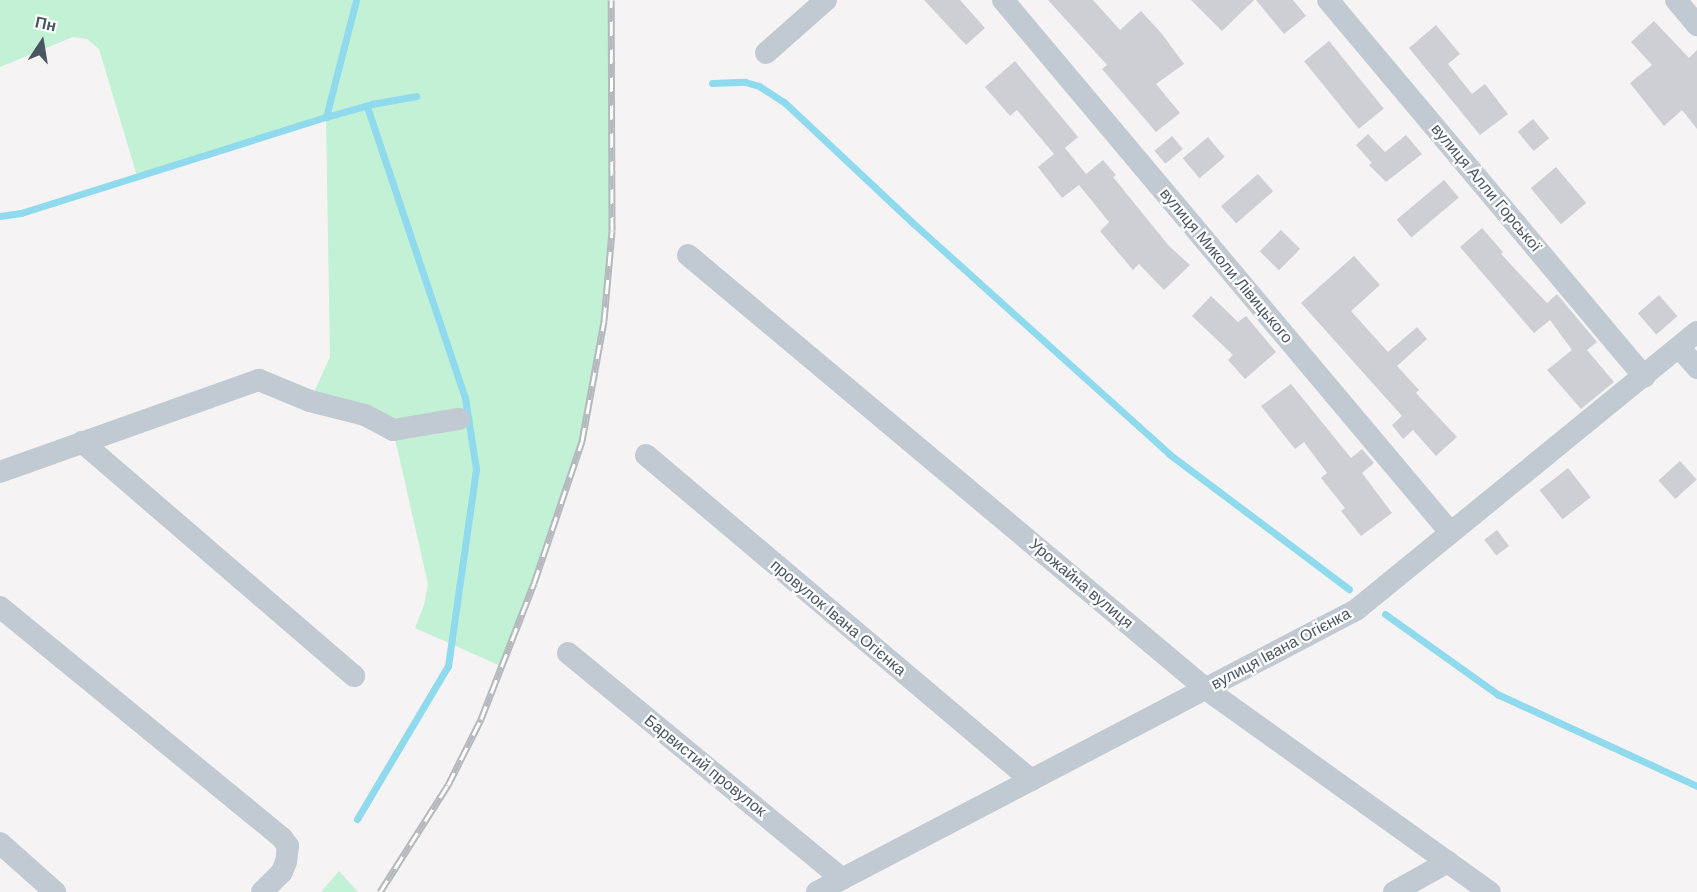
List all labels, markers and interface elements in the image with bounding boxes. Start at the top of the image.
north arrow [12,12,72,72]
text: Пн [34,13,58,34]
street label: вулиця Алли Горської [1427,120,1545,256]
street label: вулиця Миколи Лівицького [1155,185,1297,347]
street label: Урожайна вулиця [1025,535,1137,633]
street label: провулок Івана Огієнка [766,556,910,680]
street label: вулиця Івана Огієнка [1208,604,1354,694]
street label: Барвистий провулок [640,711,770,821]

